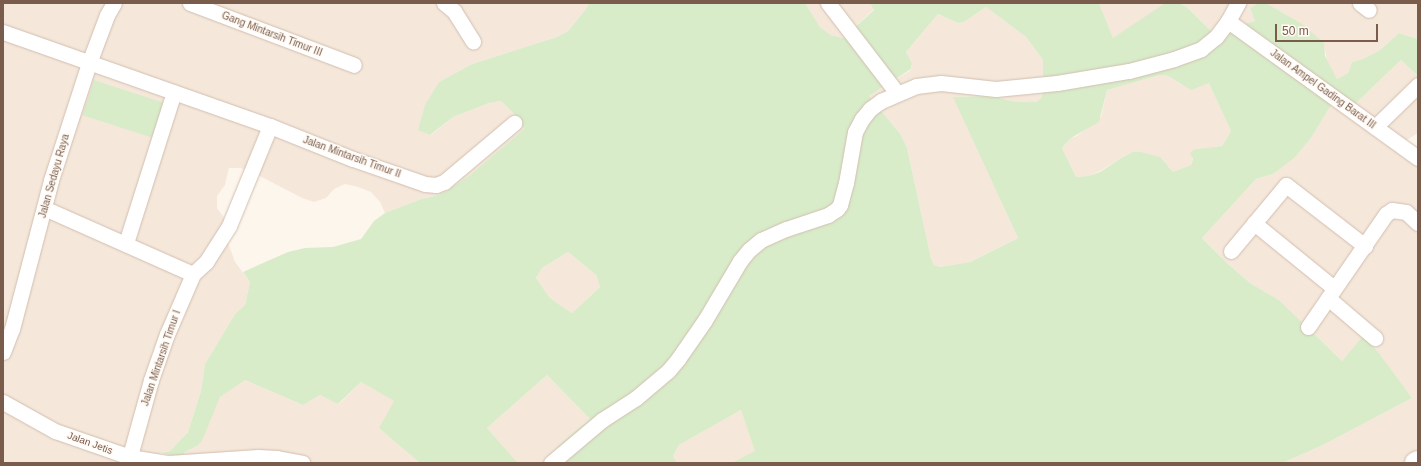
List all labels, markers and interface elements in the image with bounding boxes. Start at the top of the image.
street label: Gang Mintarsih Timur III [220,9,324,59]
scale bar [1277,16,1380,42]
text: 50 m [1282,24,1309,38]
street label: Jalan Ampel Gading Barat III [1268,47,1378,131]
street label: Jalan Sedayu Raya [36,133,72,219]
street label: Jalan Mintarsih Timur II [301,134,403,180]
street label: Jalan Mintarsih Timur I [139,308,183,408]
street label: Jalan Jetis [66,429,114,457]

